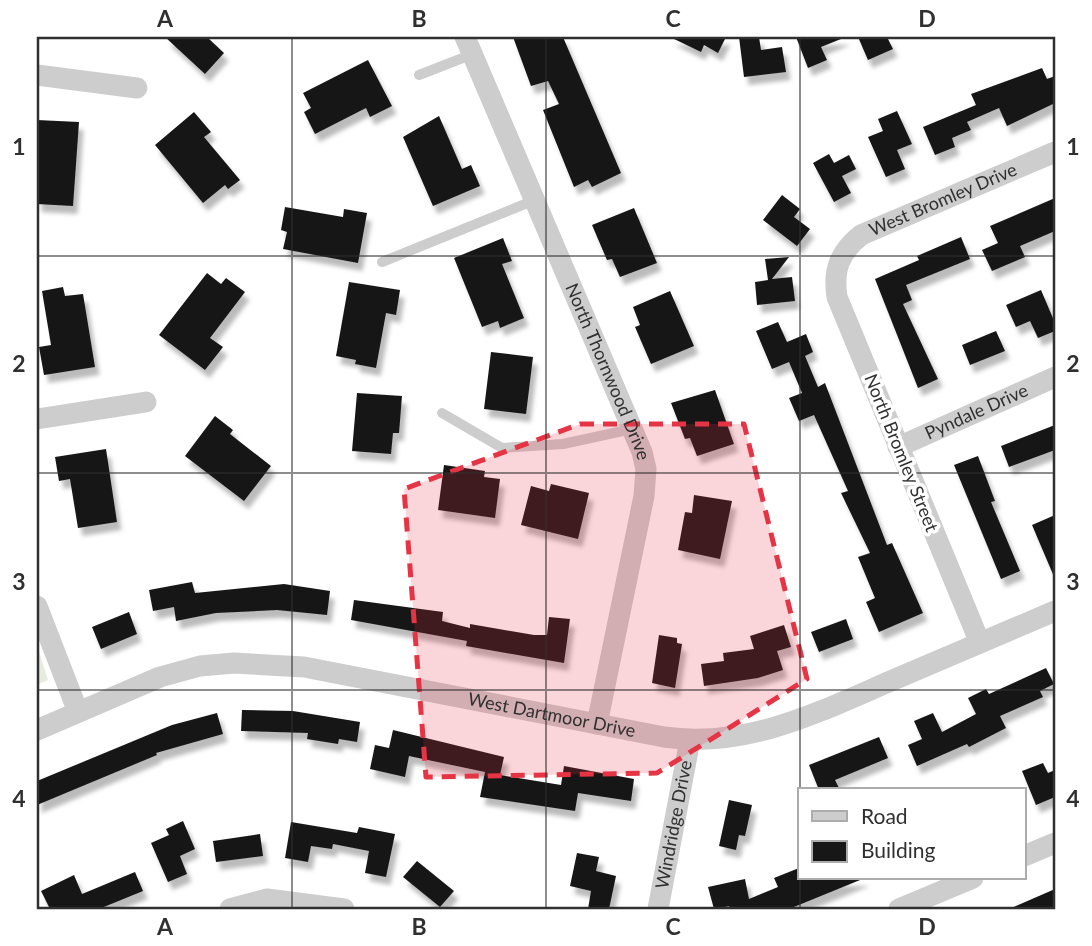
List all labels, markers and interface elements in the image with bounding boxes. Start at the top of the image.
text: A [156,4,174,32]
text: B [411,4,427,32]
text: C [665,4,681,32]
text: D [918,4,936,32]
text: 1 [12,132,26,160]
text: 1 [1066,132,1080,160]
street label: West Bromley Drive [865,158,1020,240]
street label: North Thornwood Drive [561,280,656,462]
text: 2 [12,349,26,377]
text: 2 [1066,349,1080,377]
street label: North Bromley Street [860,370,944,535]
street label: Pyndale Drive [921,379,1031,444]
text: 3 [12,567,26,595]
text: 3 [1066,567,1080,595]
street label: West Dartmoor Drive [466,687,638,741]
street label: Windridge Drive [650,758,696,890]
text: 4 [12,784,26,812]
text: 4 [1066,784,1080,812]
legend [798,788,1026,880]
text: Road [861,803,908,828]
text: Building [861,837,936,862]
text: A [156,912,174,940]
text: B [411,912,427,940]
text: C [665,912,681,940]
text: D [918,912,936,940]

